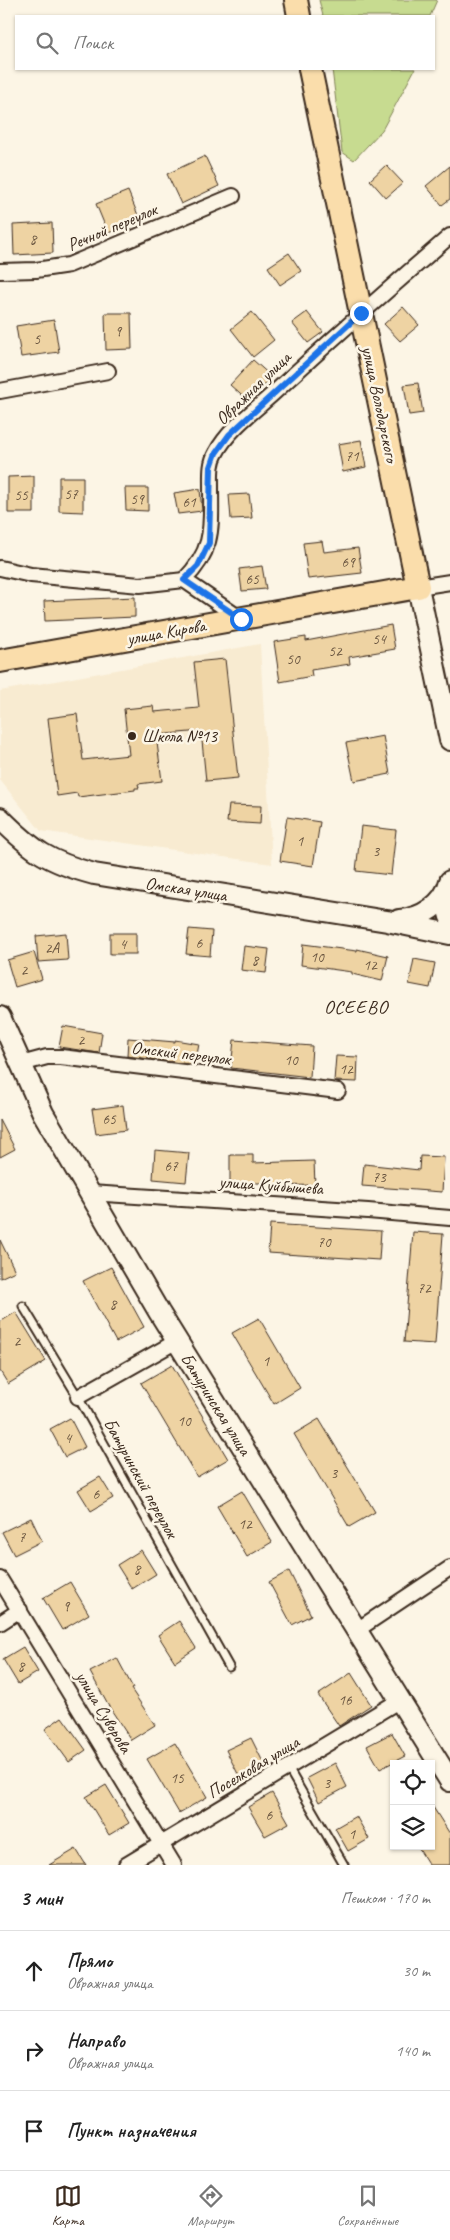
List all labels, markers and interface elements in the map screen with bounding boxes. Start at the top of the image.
search box [15,15,435,70]
icon: search [33,29,61,57]
text: Поиск [73,31,113,55]
street label: Речной переулок [64,197,162,256]
house number: 8 [30,230,38,249]
route end [350,302,373,325]
house number: 9 [115,322,123,341]
house number: 5 [34,330,42,349]
street label: улица Володарского [357,343,403,466]
street label: Овражная улица [211,346,296,429]
house number: 71 [345,447,360,466]
house number: 57 [64,485,79,504]
house number: 55 [14,486,29,505]
house number: 59 [130,490,145,509]
house number: 61 [182,493,197,512]
house number: 69 [341,553,356,572]
house number: 65 [245,570,260,589]
route start [230,608,253,631]
street label: улица Кирова [124,614,209,650]
house number: 54 [372,630,387,649]
house number: 52 [328,642,343,661]
house number: 50 [286,650,301,669]
place label: Школа №13 [142,725,219,747]
marker: Школа №13 [126,730,138,742]
house number: 1 [297,832,305,851]
house number: 3 [373,842,381,861]
street label: Омская улица [144,872,230,907]
house number: 6 [196,934,204,953]
house number: 4 [120,935,128,954]
house number: 2А [45,939,61,958]
house number: 10 [310,948,325,967]
house number: 8 [252,951,260,970]
house number: 12 [363,956,378,975]
house number: 2 [21,961,29,980]
district label: ОСЕЕВО [324,995,390,1019]
house number: 2 [78,1031,86,1050]
street label: Омский переулок [130,1036,234,1070]
house number: 10 [284,1051,299,1070]
house number: 12 [339,1060,354,1079]
house number: 65 [102,1110,117,1129]
house number: 67 [164,1157,179,1176]
house number: 73 [372,1168,387,1187]
street label: улица Куйбышева [217,1170,326,1200]
house number: 70 [317,1233,332,1252]
house number: 72 [417,1279,432,1298]
house number: 8 [110,1295,118,1314]
house number: 2 [14,1332,22,1351]
street label: Батуринская улица [176,1349,257,1461]
house number: 1 [263,1352,271,1371]
house number: 10 [177,1412,192,1431]
street label: Батуринский переулок [99,1414,184,1544]
house number: 4 [65,1429,73,1448]
house number: 3 [331,1464,339,1483]
house number: 6 [93,1485,101,1504]
house number: 12 [238,1515,253,1534]
house number: 7 [19,1528,27,1547]
house number: 8 [134,1560,142,1579]
house number: 9 [63,1597,71,1616]
house number: 8 [18,1657,26,1676]
street label: улица Суворова [70,1666,138,1758]
house number: 16 [338,1691,353,1710]
street label: Поселковая улица [203,1730,305,1803]
map controls [390,1760,435,1850]
button: locate [390,1760,435,1805]
house number: 15 [170,1769,185,1788]
house number: 3 [324,1774,332,1793]
button: layers [390,1805,435,1850]
house number: 6 [266,1806,274,1825]
house number: 1 [349,1825,357,1844]
text: 3 мин [20,1885,63,1911]
text: Пешком · 170 m [341,1888,430,1908]
text: Прямо [67,1949,112,1973]
icon: ahead [20,1957,48,1985]
text: 30 m [403,1961,430,1981]
text: Овражная улица [67,1973,153,1993]
text: Направо [67,2029,125,2053]
icon: right [20,2037,48,2065]
text: 140 m [396,2041,430,2061]
text: Овражная улица [67,2053,153,2073]
icon: arrive [20,2117,48,2145]
text: Пункт назначения [67,2119,196,2143]
tab: Карта [52,2182,84,2229]
tab: Маршрут [188,2182,234,2229]
tab: Сохранённые [337,2182,398,2229]

